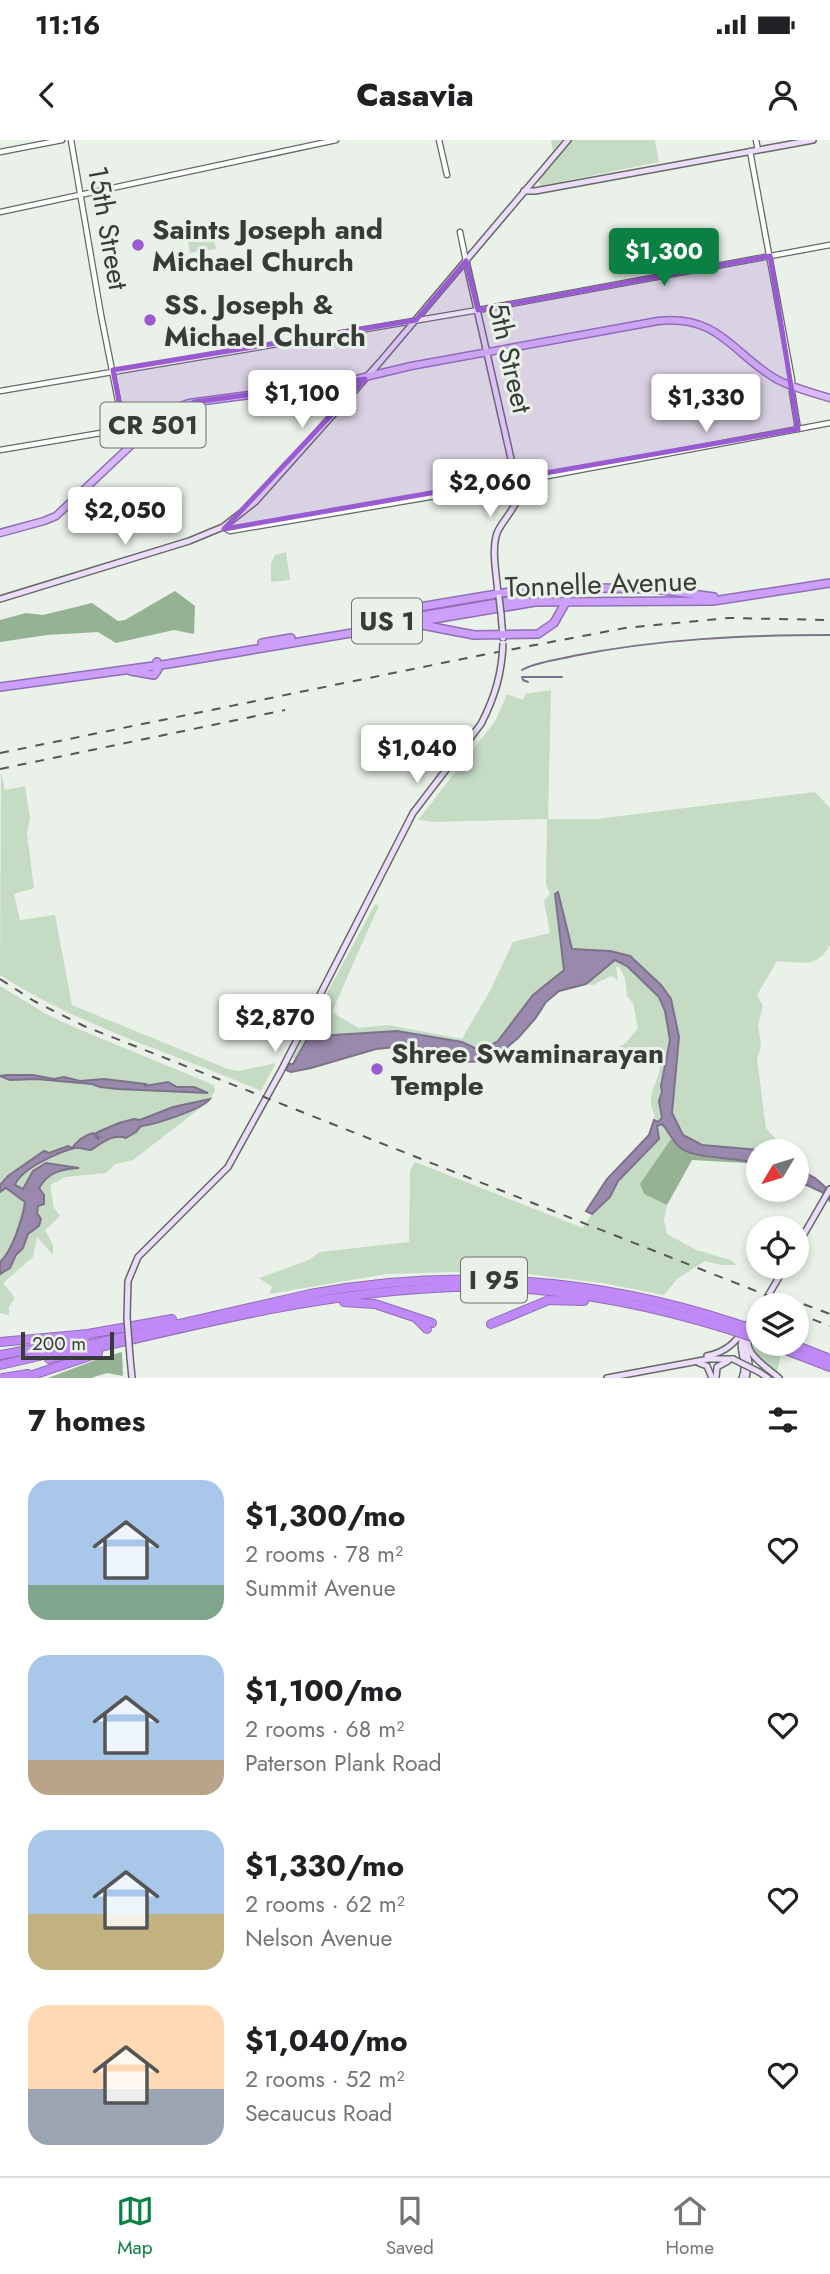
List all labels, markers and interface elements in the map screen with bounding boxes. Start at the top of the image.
text: 11:16 [35,6,100,44]
text: Casavia [356,72,474,118]
icon: back [28,76,66,114]
icon: person [764,76,802,114]
street label: 15th Street [77,163,139,293]
place label: Saints Joseph and Michael Church [152,209,383,282]
pin: $1,300 [607,228,721,288]
text: $1,300 [625,234,703,268]
marker: Saints Joseph and Michael Church [130,237,146,253]
place label: SS. Joseph & Michael Church [164,284,366,357]
street label: 5th Street [477,299,543,418]
marker: SS. Joseph & Michael Church [142,312,158,328]
pin: $1,100 [245,370,359,430]
pin: $1,330 [649,374,763,434]
text: $1,100 [264,376,340,410]
text: $1,330 [667,380,745,414]
road number: CR 501 [100,402,206,448]
pin: $2,060 [433,460,547,519]
text: $2,060 [449,465,531,499]
pin: $2,050 [68,488,182,547]
text: $2,050 [84,493,166,527]
street label: Tonnelle Avenue [504,560,698,608]
road number: US 1 [352,598,422,643]
pin: $1,040 [360,726,474,785]
text: $1,040 [377,731,457,765]
pin: $2,870 [218,995,332,1054]
text: $2,870 [235,1000,315,1034]
place label: Shree Swaminarayan Temple [391,1033,664,1106]
marker: Shree Swaminarayan Temple [369,1061,385,1077]
north arrow [746,1139,808,1202]
map controls [746,1139,809,1356]
button: locate [746,1216,809,1279]
road number: I 95 [461,1258,527,1302]
button: layers [746,1293,809,1356]
scale bar [21,1329,114,1361]
text: 200 m [32,1330,86,1357]
text: 7 homes [28,1399,145,1442]
icon: filters [764,1401,802,1439]
text: $1,300/mo [245,1494,405,1537]
icon: home [84,1508,168,1592]
icon: heart [764,1531,802,1569]
text: 2 rooms · 78 m² [245,1537,403,1571]
text: Summit Avenue [245,1571,396,1605]
text: $1,100/mo [245,1669,402,1712]
icon: home [84,1683,168,1767]
icon: heart [764,1706,802,1744]
text: 2 rooms · 68 m² [245,1712,404,1746]
text: Paterson Plank Road [245,1746,442,1780]
text: $1,330/mo [245,1844,404,1887]
icon: home [84,1858,168,1942]
icon: heart [764,1881,802,1919]
text: 2 rooms · 62 m² [245,1887,405,1921]
text: Nelson Avenue [245,1921,392,1955]
text: $1,040/mo [245,2019,408,2062]
icon: home [84,2033,168,2117]
icon: heart [764,2056,802,2094]
text: 2 rooms · 52 m² [245,2062,404,2096]
text: Secaucus Road [245,2096,392,2130]
tab: Map [116,2192,154,2261]
tab: Saved [386,2192,434,2261]
tab: Home [666,2192,714,2261]

